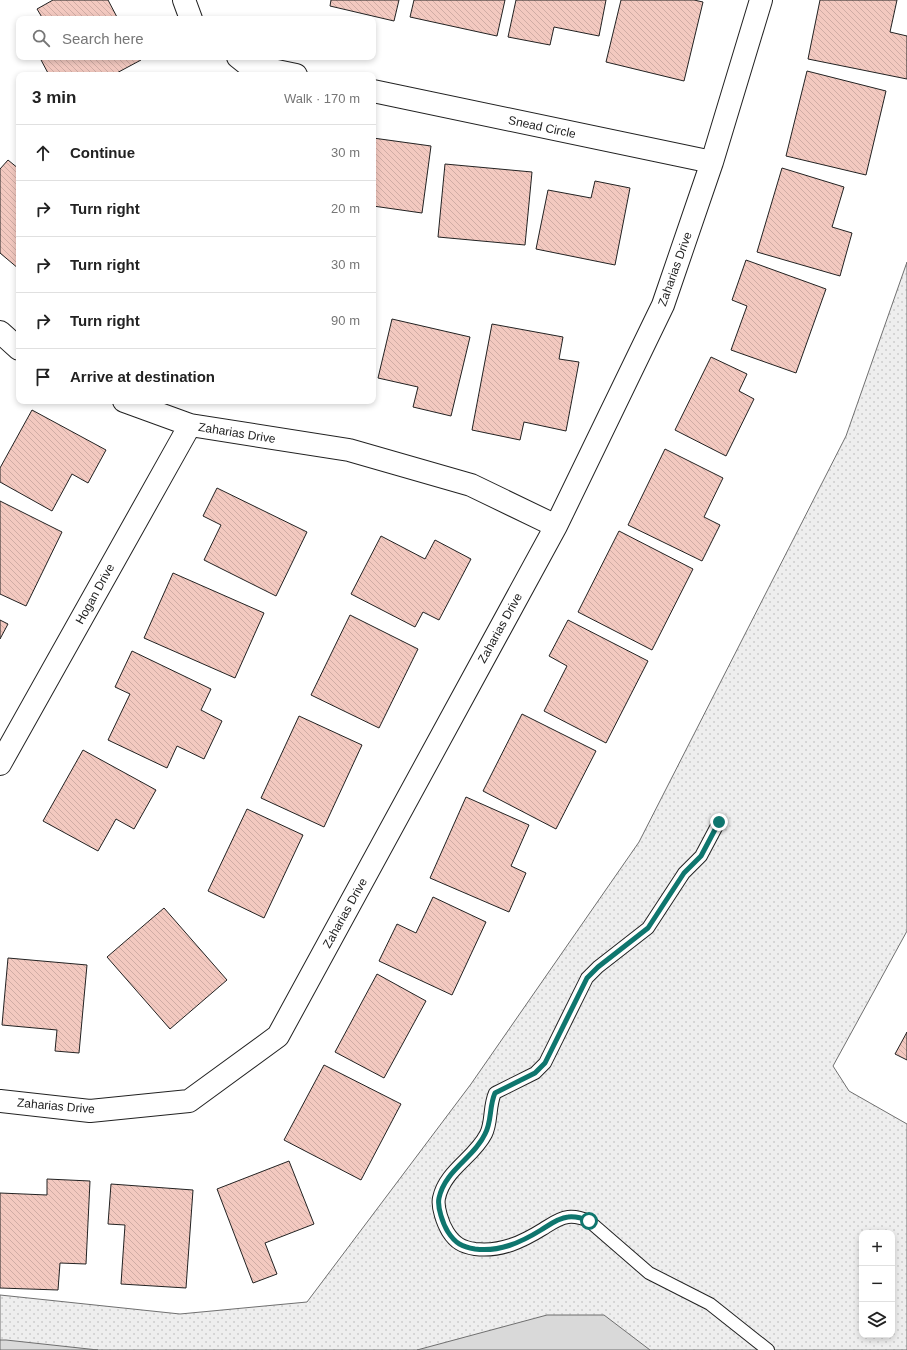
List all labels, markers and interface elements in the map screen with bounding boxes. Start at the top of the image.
search box [16,16,376,60]
icon: search [30,27,52,49]
text: Search here [62,30,144,47]
text: 3 min [32,88,76,107]
text: Walk · 170 m [284,91,360,106]
street label: Snead Circle [507,113,577,141]
icon: ahead [32,142,54,164]
text: Continue [70,144,135,161]
text: 30 m [331,145,360,160]
icon: right [32,198,54,220]
text: Turn right [70,200,140,217]
text: 20 m [331,201,360,216]
street label: Zaharias Drive [655,230,695,308]
icon: right [32,254,54,276]
text: Turn right [70,256,140,273]
text: 30 m [331,257,360,272]
icon: right [32,310,54,332]
text: Turn right [70,312,140,329]
text: 90 m [331,313,360,328]
icon: arrive [32,366,54,388]
text: Arrive at destination [70,368,215,385]
street label: Zaharias Drive [197,420,277,446]
street label: Hogan Drive [73,561,117,627]
street label: Zaharias Drive [475,590,525,666]
route end [710,813,728,831]
street label: Zaharias Drive [320,875,370,951]
street label: Zaharias Drive [17,1096,96,1116]
route start [580,1212,598,1230]
map controls [859,1230,895,1338]
button: + [859,1230,895,1266]
button: − [859,1266,895,1302]
button: layers [859,1302,895,1338]

